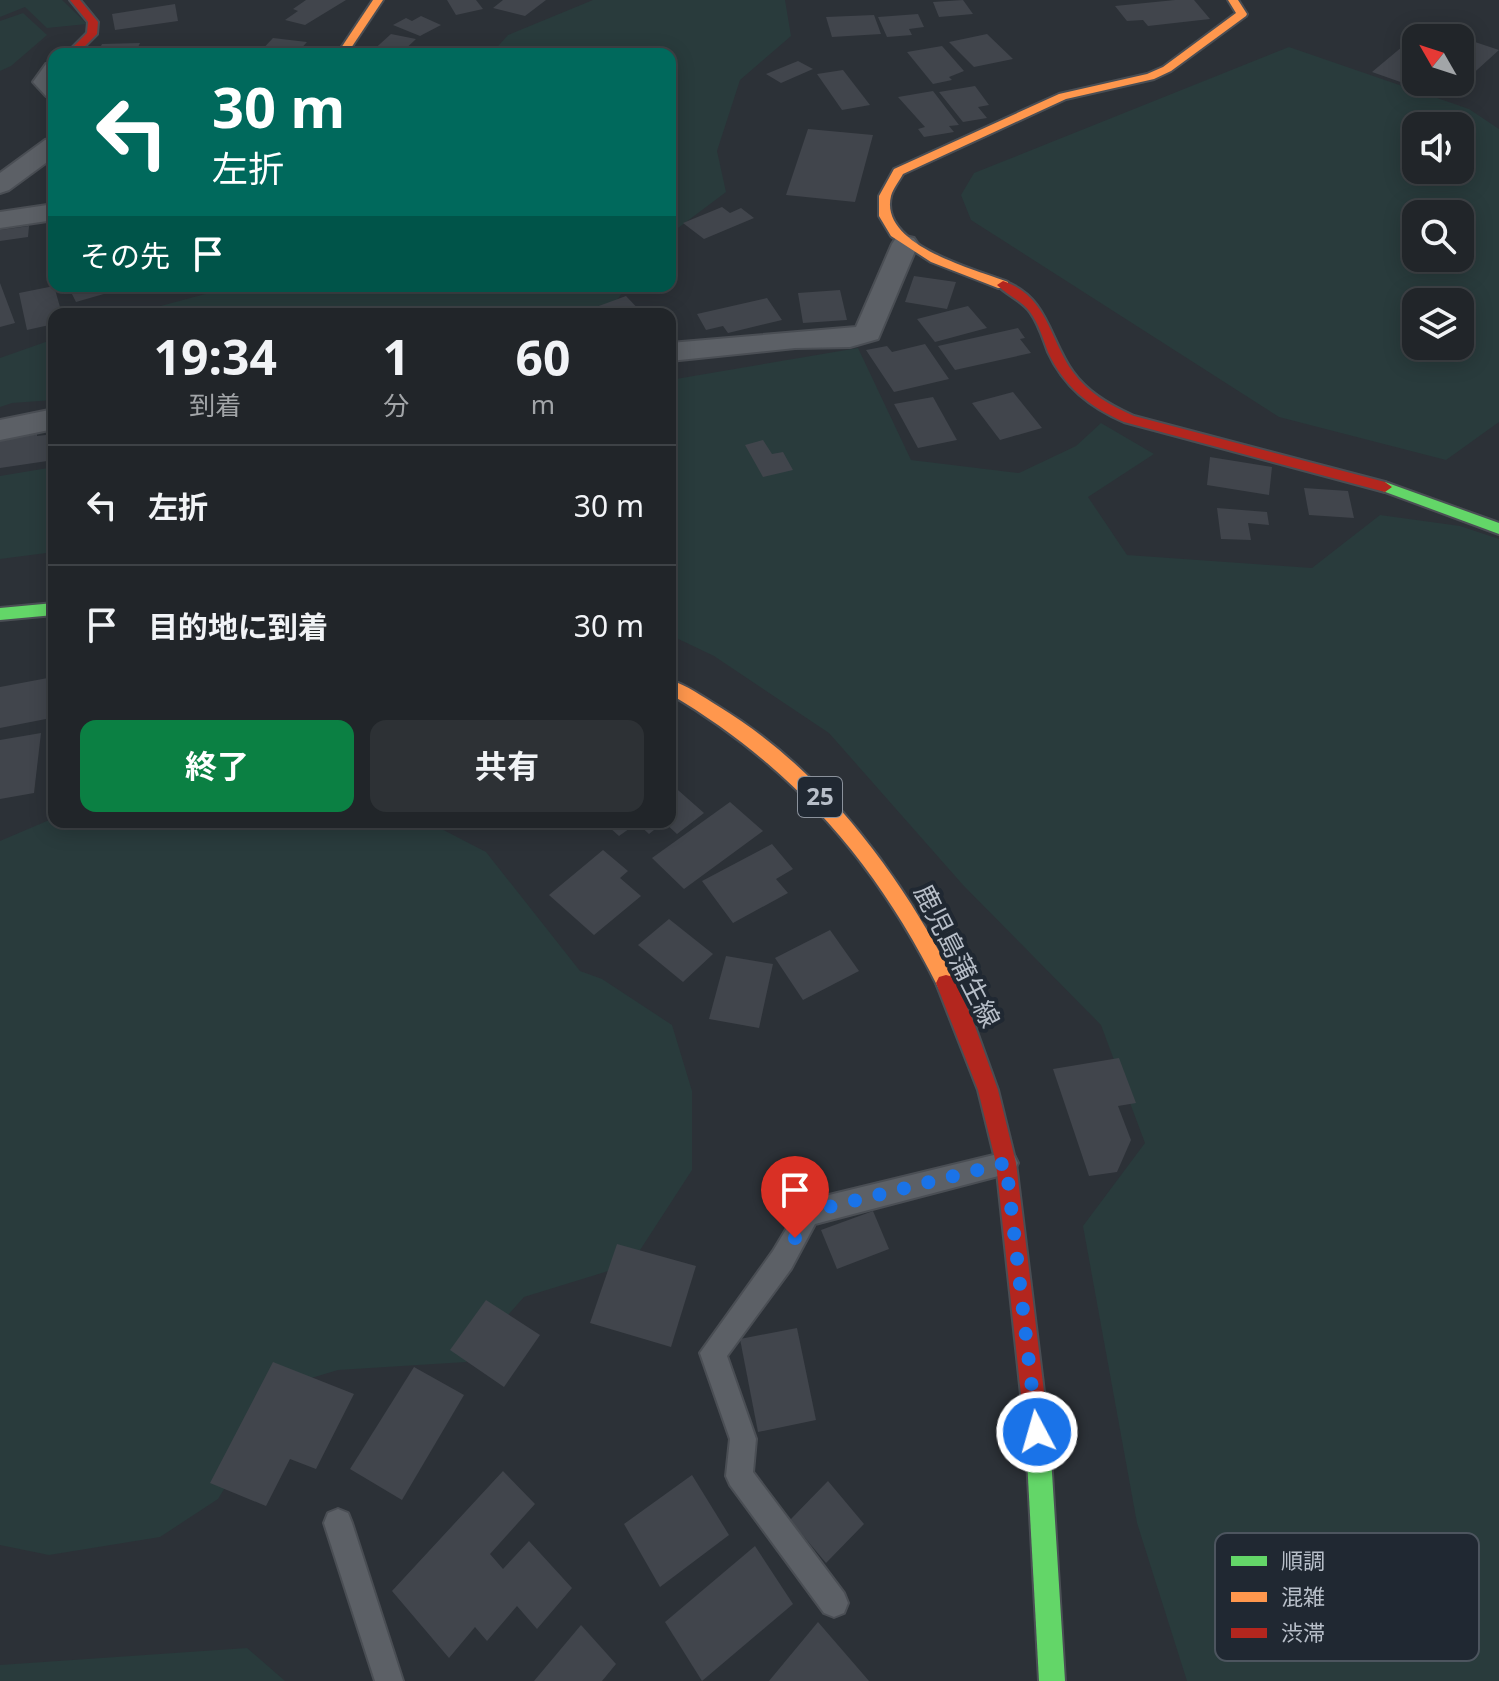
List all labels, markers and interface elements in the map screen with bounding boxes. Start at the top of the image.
north arrow [1402,24,1474,96]
map controls [1402,24,1474,360]
text: 30 m [212,68,345,144]
icon: left [80,80,184,184]
button: sound [1402,112,1474,184]
text: 左折 [212,144,284,193]
button: search [1402,200,1474,272]
icon: arrive [186,232,230,276]
text: その先 [80,235,170,276]
button: layers [1402,288,1474,360]
text: 19:34 [154,324,277,389]
text: 1 [382,324,410,389]
text: 60 [515,325,570,390]
text: m [531,386,555,422]
text: 到着 [189,387,241,423]
text: 分 [383,387,409,423]
icon: left [80,483,124,527]
text: 30 m [574,485,644,526]
text: 左折 [148,486,208,527]
icon: arrive [80,603,124,647]
text: 30 m [574,605,644,646]
text: 目的地に到着 [148,606,328,647]
button: 終了 [80,720,354,812]
button: 共有 [370,720,644,812]
road number: 25 [798,777,842,817]
street label: 鹿児島蒲生線 [906,878,1009,1033]
pin [761,1156,829,1238]
icon: arrive [773,1168,817,1212]
position arrow [995,1390,1079,1474]
legend [1215,1533,1479,1661]
text: 順調 [1281,1545,1325,1575]
text: 混雑 [1281,1581,1325,1611]
text: 渋滞 [1281,1617,1325,1647]

